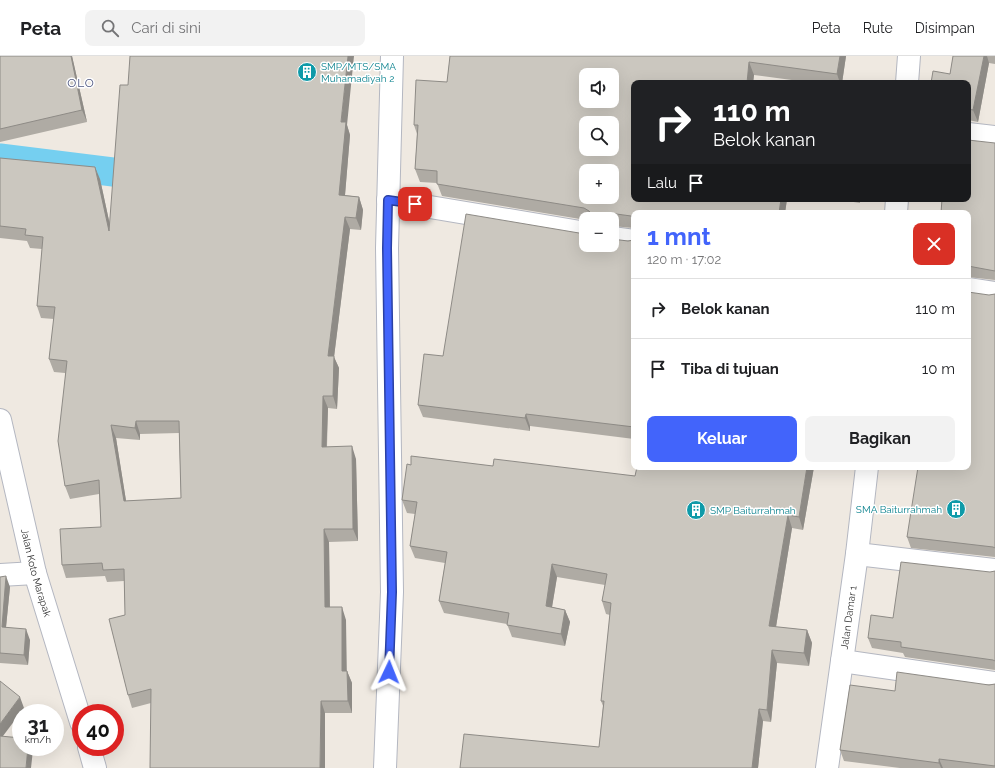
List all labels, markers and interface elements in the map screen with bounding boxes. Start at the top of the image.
search box [85,10,365,46]
text: Peta [20,17,61,39]
icon: search [99,17,121,39]
text: Cari di sini [131,19,201,37]
text: Peta [812,20,841,36]
text: Rute [863,20,893,36]
text: Disimpan [915,20,975,36]
building icon: SMP/MTS/SMA Muhamadiyah 2 [296,61,318,83]
place label: SMP/MTS/SMA Muhamadiyah 2 [321,61,396,84]
map controls [579,68,619,252]
button: sound [579,68,619,108]
district label: OLO [67,76,95,90]
text: 110 m [713,95,791,128]
icon: right [647,96,699,148]
button: search [579,116,619,156]
text: Belok kanan [713,129,815,150]
button: + [579,164,619,204]
icon: arrive [685,172,707,194]
text: Lalu [647,174,677,192]
pin [398,187,432,221]
icon: arrive [404,193,426,215]
button: − [579,212,619,252]
text: 1 mnt [647,222,711,251]
button: close [913,223,955,265]
text: 120 m · 17:02 [647,252,721,267]
icon: right [647,298,669,320]
text: Belok kanan [681,300,770,318]
text: 110 m [915,300,955,318]
icon: arrive [647,358,669,380]
text: Tiba di tujuan [681,360,779,378]
text: 10 m [922,360,955,378]
button: Keluar [647,416,797,462]
button: Bagikan [805,416,955,462]
building icon: SMA Baiturrahmah [945,498,967,520]
building icon: SMP Baiturrahmah [685,499,707,521]
place label: SMA Baiturrahmah [856,504,942,515]
place label: SMP Baiturrahmah [710,505,796,516]
street label: Jalan Koto Marapak [19,528,53,619]
street label: Jalan Damar 1 [839,584,859,650]
position arrow [368,651,410,693]
speed limit sign: 40 [72,704,124,756]
text: 31 [27,713,49,737]
text: km/h [25,734,51,745]

